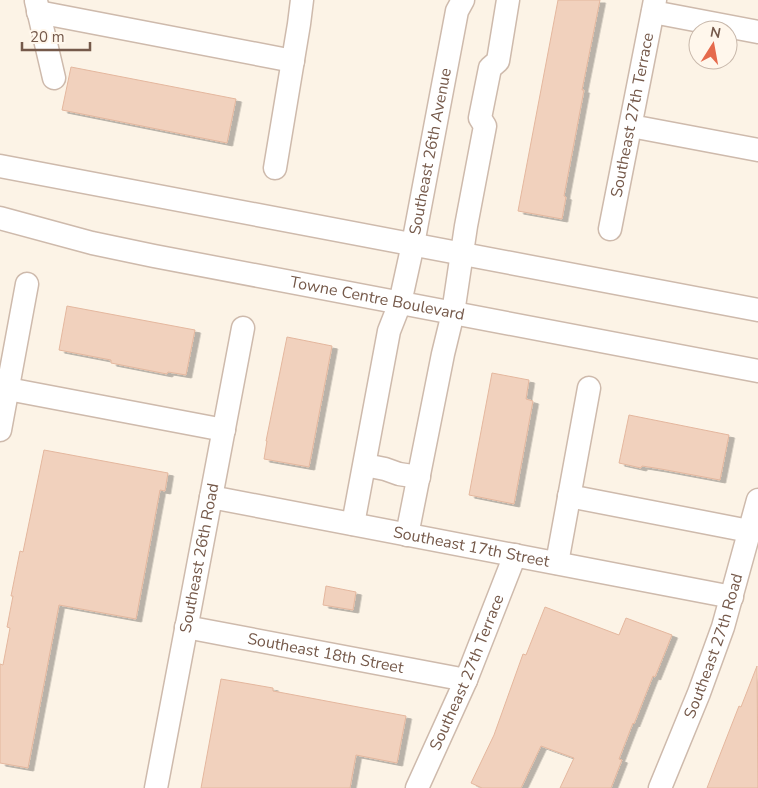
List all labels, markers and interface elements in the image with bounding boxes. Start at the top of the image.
scale bar [22,20,90,52]
north arrow [688,20,738,70]
text: N [708,22,722,43]
text: 20 m [30,27,65,47]
street label: Southeast 27th Terrace [605,31,659,199]
street label: Southeast 26th Avenue [404,66,457,237]
street label: Towne Centre Boulevard [288,271,467,326]
street label: Southeast 26th Road [175,481,224,635]
street label: Southeast 17th Street [391,521,552,573]
street label: Southeast 27th Road [679,571,748,722]
street label: Southeast 27th Terrace [424,591,509,754]
street label: Southeast 18th Street [246,628,406,679]

